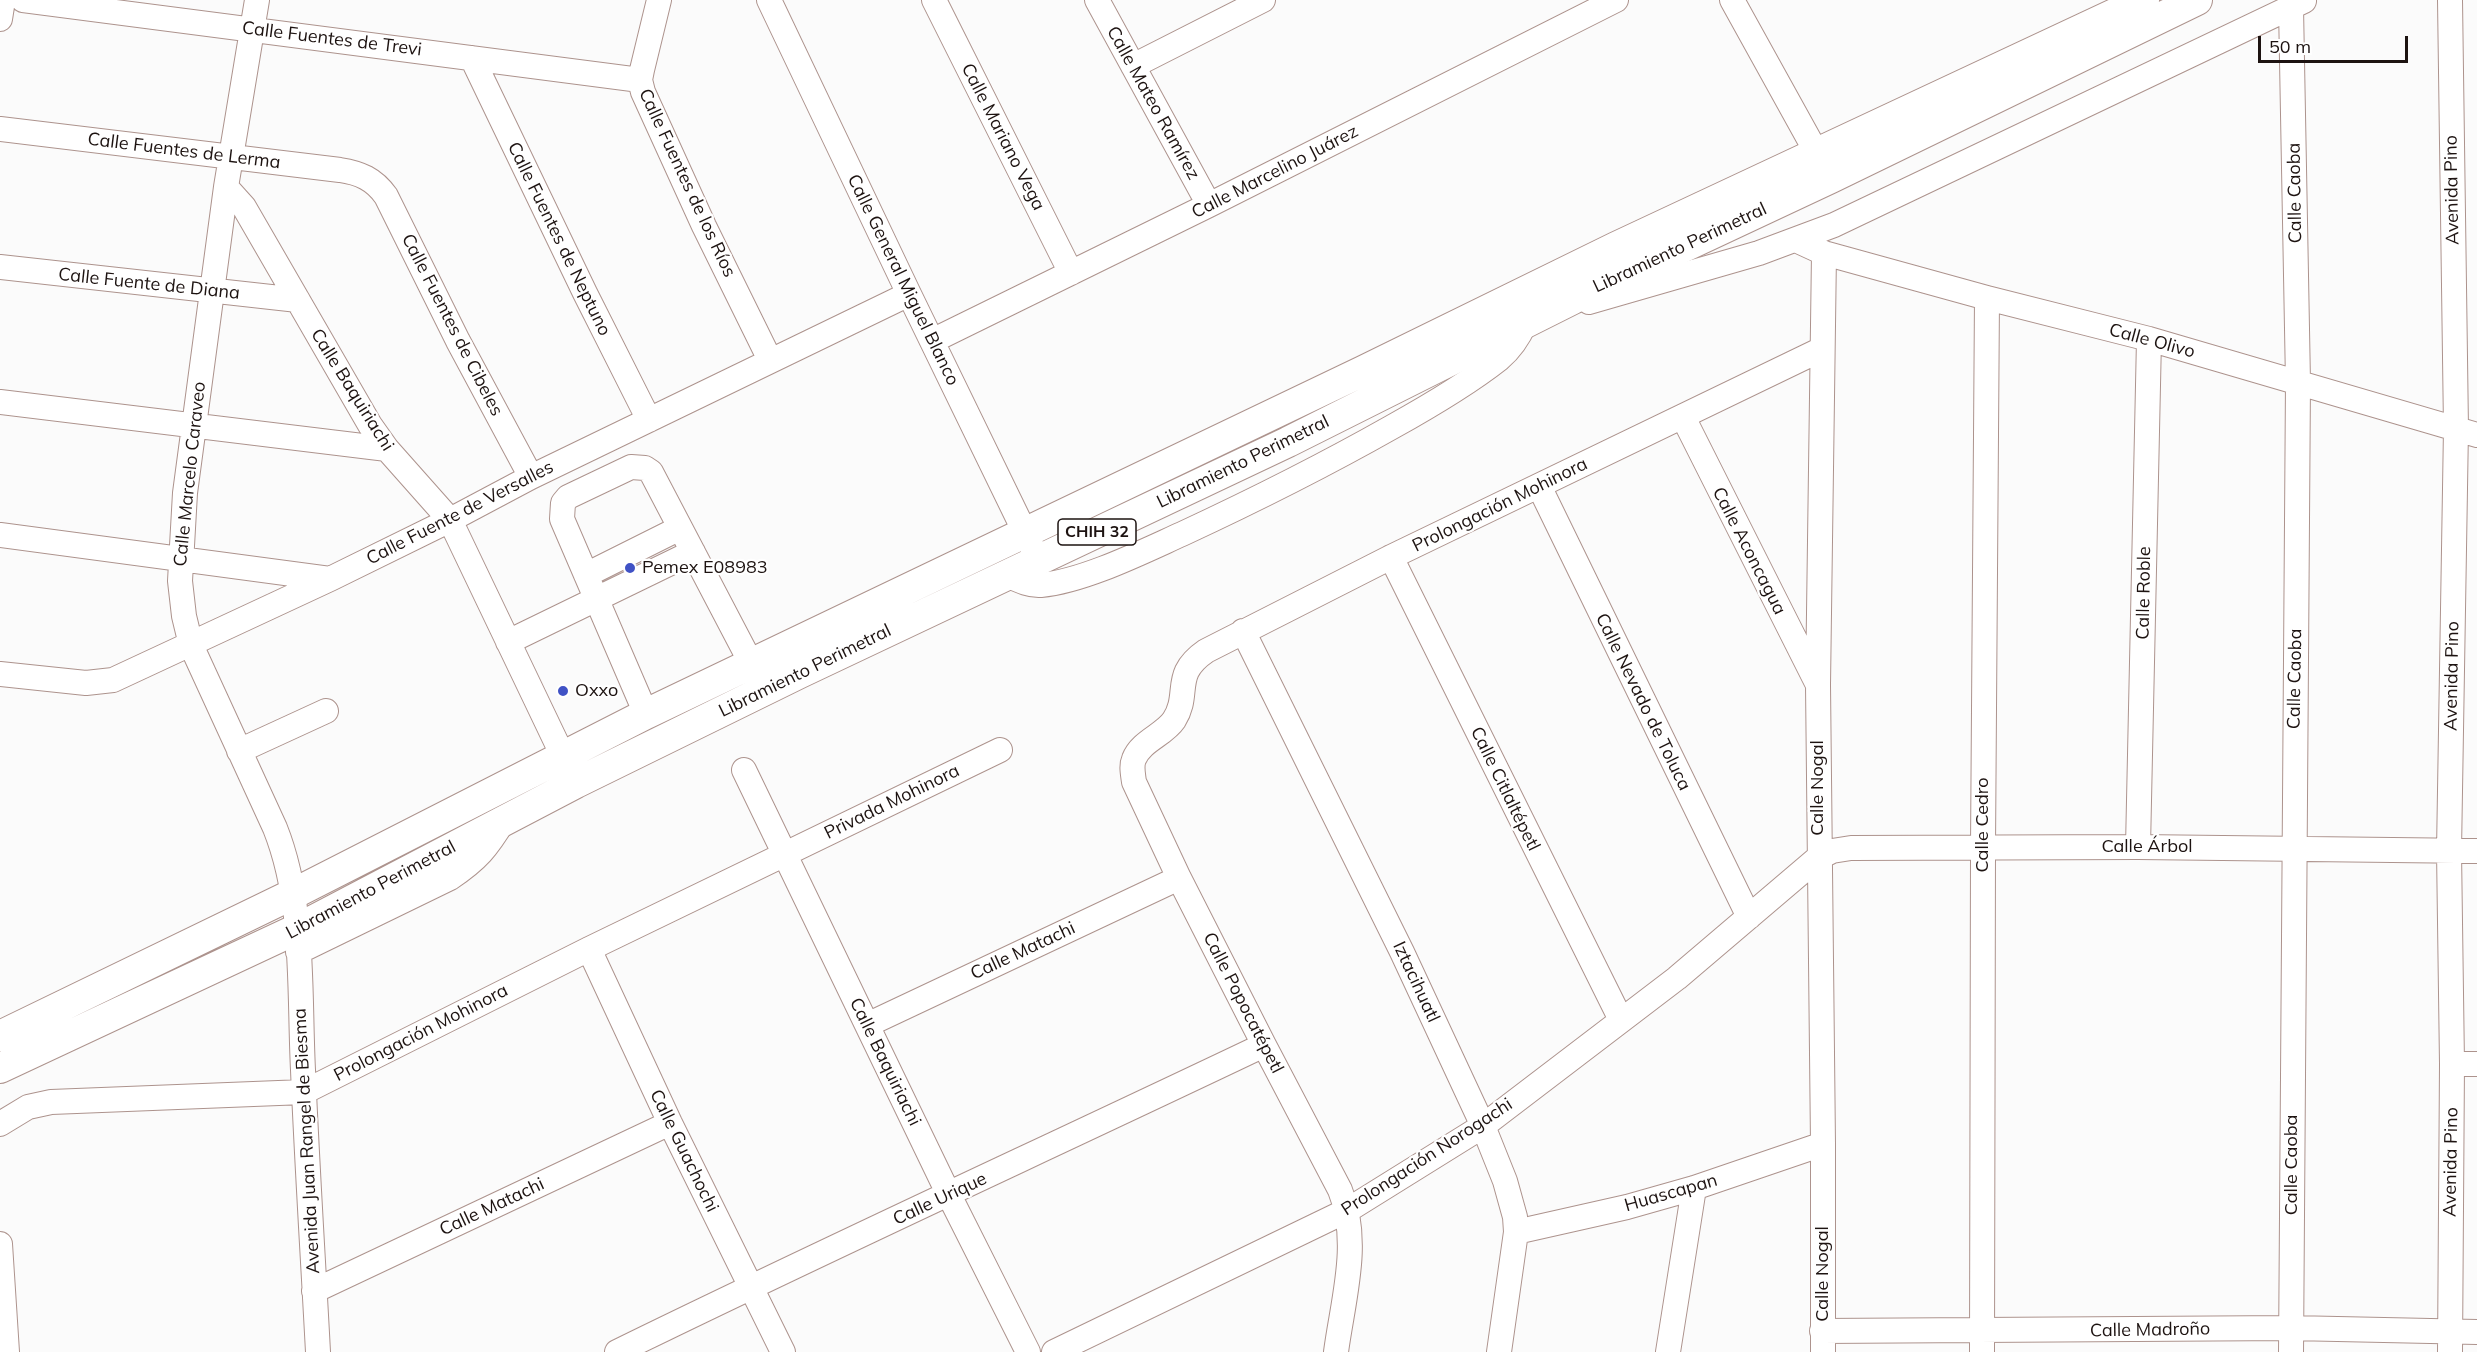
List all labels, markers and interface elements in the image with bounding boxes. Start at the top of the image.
street label: Calle Fuentes de Trevi [241,17,423,61]
street label: Calle Mateo Ramírez [1102,23,1204,183]
scale bar [2261,24,2411,62]
text: 50 m [2269,35,2311,58]
street label: Calle Mariano Vega [957,60,1049,214]
street label: Calle Fuentes de los Ríos [634,85,740,281]
street label: Calle Marcelino Juárez [1188,121,1362,223]
street label: Calle Fuentes de Lerma [86,128,282,174]
street label: Avenida Pino [2440,135,2464,245]
street label: Calle Fuentes de Neptuno [503,139,615,339]
street label: Calle Caoba [2283,143,2307,243]
street label: Calle General Miguel Blanco [842,171,964,389]
street label: Libramiento Perimetral [1590,198,1770,298]
street label: Calle Fuentes de Cibeles [397,230,507,420]
street label: Calle Fuente de Diana [57,264,241,304]
street label: Calle Olivo [2107,319,2197,363]
street label: Calle Baquiriachi [306,325,398,455]
street label: Calle Marcelo Caraveo [170,380,210,568]
street label: Libramiento Perimetral [1153,411,1333,513]
street label: Prolongación Mohinora [1409,453,1591,557]
street label: Calle Fuente de Versalles [363,456,557,570]
street label: Calle Aconcagua [1708,484,1790,618]
road number: CHIH 32 [1058,519,1136,545]
street label: Calle Roble [2132,546,2156,640]
place label: Pemex E08983 [642,557,768,579]
marker: Pemex E08983 [623,561,637,575]
street label: Calle Nevado de Toluca [1591,610,1695,794]
street label: Libramiento Perimetral [715,620,895,722]
street label: Avenida Pino [2440,621,2464,731]
street label: Calle Caoba [2283,629,2307,729]
place label: Oxxo [575,680,618,702]
marker: Oxxo [556,684,570,698]
street label: Calle Citlaltépetl [1466,723,1544,855]
street label: Calle Nogal [1807,740,1829,836]
street label: Privada Mohinora [821,760,963,844]
street label: Calle Cedro [1972,778,1994,872]
street label: Libramiento Perimetral [282,836,460,944]
street label: Calle Árbol [2101,836,2193,858]
street label: Calle Matachi [967,917,1079,985]
street label: Calle Popocatépetl [1198,929,1288,1077]
street label: Iztacihuatl [1388,938,1444,1026]
street label: Prolongación Mohinora [330,980,512,1086]
street label: Calle Baquiriachi [845,994,925,1130]
street label: Avenida Juan Rangel de Biesma [289,1008,325,1274]
street label: Calle Guachochi [645,1086,723,1216]
street label: Prolongación Norogachi [1337,1094,1517,1220]
street label: Avenida Pino [2439,1107,2463,1217]
street label: Calle Caoba [2281,1115,2303,1215]
street label: Calle Urique [890,1168,990,1230]
street label: Huascapan [1622,1169,1720,1217]
street label: Calle Matachi [436,1173,548,1241]
street label: Calle Nogal [1812,1226,1834,1322]
street label: Calle Madroño [2090,1318,2210,1342]

